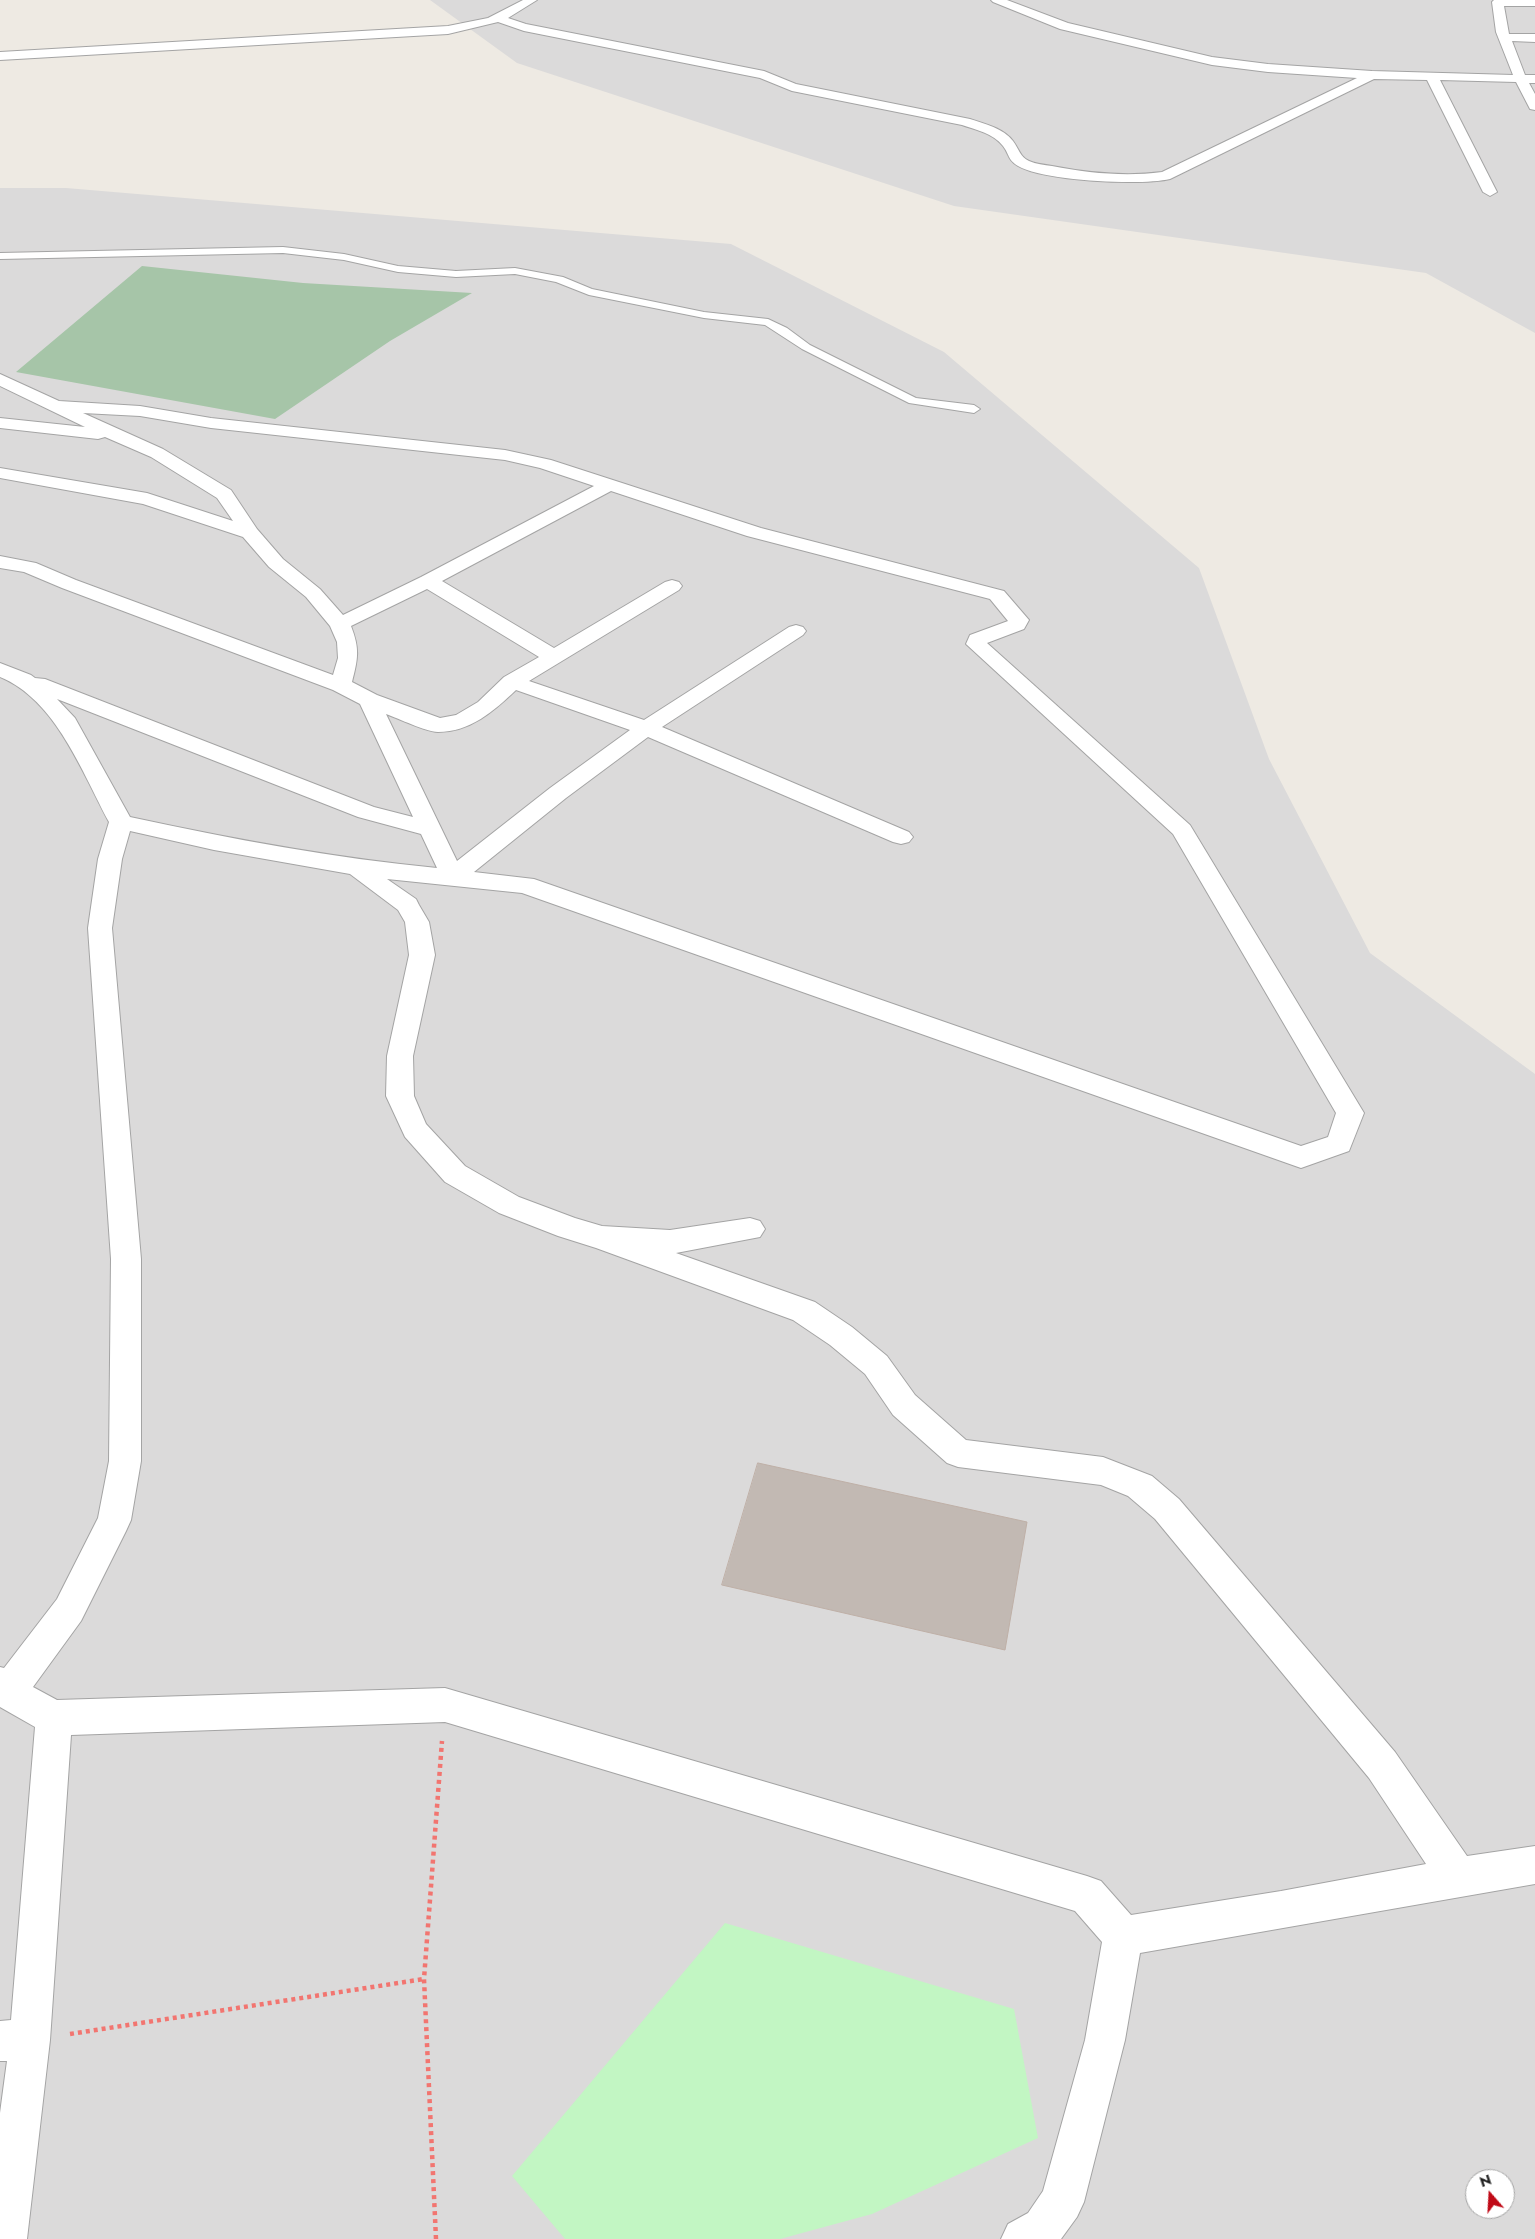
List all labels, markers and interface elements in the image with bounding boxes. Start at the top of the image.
north arrow [1465,2169,1515,2219]
text: N [1477,2169,1494,2192]

